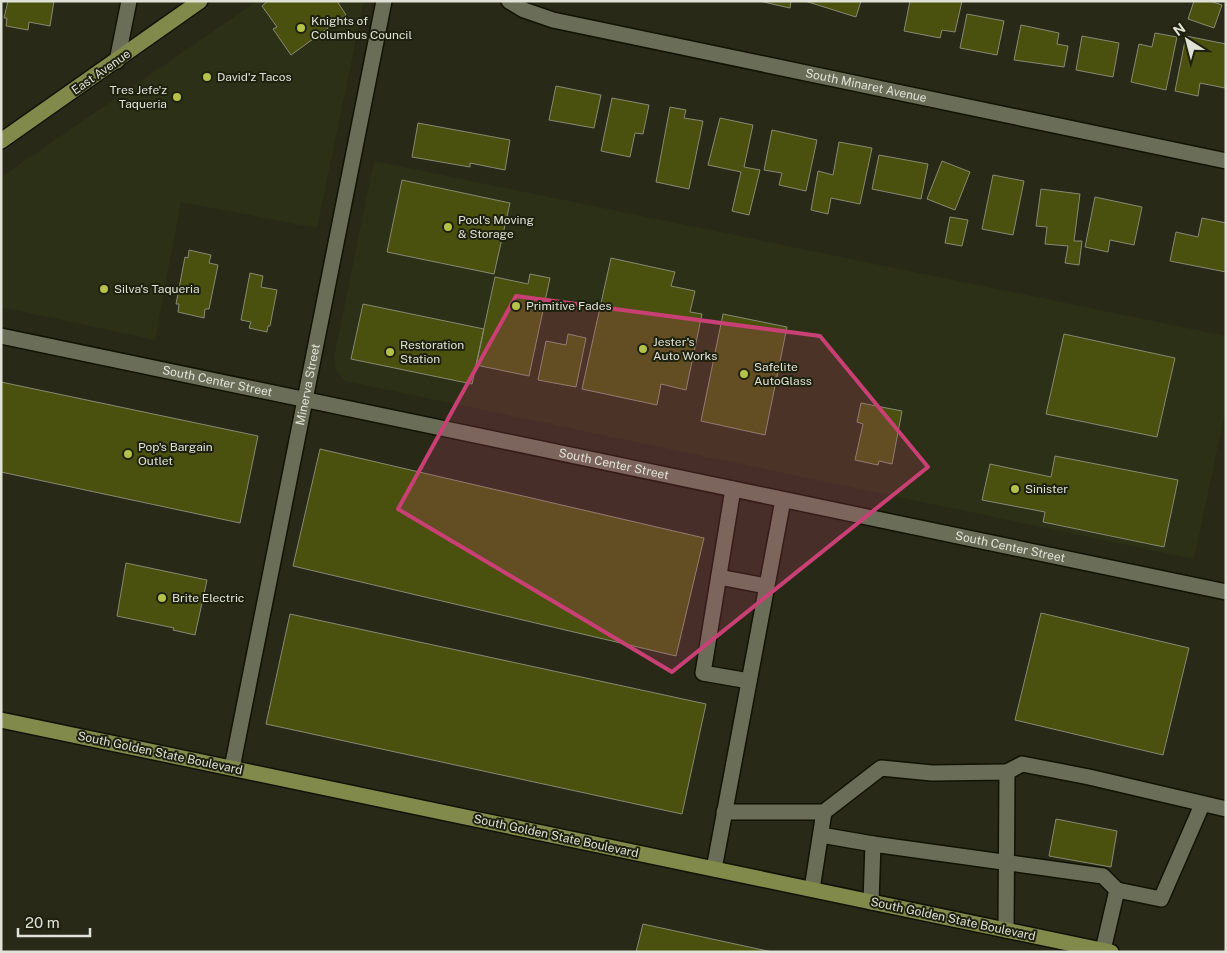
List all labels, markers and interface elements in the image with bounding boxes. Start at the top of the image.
place label: Knights of Columbus Council [311,14,412,42]
north arrow [1162,15,1212,65]
text: N [1170,20,1188,39]
marker: Knights of Columbus Council [295,22,307,34]
street label: East Avenue [69,46,133,97]
street label: South Minaret Avenue [804,66,928,105]
place label: David'z Tacos [217,70,292,84]
marker: David'z Tacos [201,71,213,83]
place label: Tres Jefe'z Taqueria [110,83,167,111]
marker: Tres Jefe'z Taqueria [171,91,183,103]
place label: Pool's Moving & Storage [458,213,534,241]
marker: Pool's Moving & Storage [442,221,454,233]
place label: Silva's Taqueria [114,282,200,296]
marker: Silva's Taqueria [98,283,110,295]
place label: Primitive Fades [526,299,612,313]
marker: Primitive Fades [510,300,522,312]
place label: Jester's Auto Works [653,335,717,363]
place label: Restoration Station [400,338,464,366]
street label: Minerva Street [293,342,323,426]
marker: Jester's Auto Works [637,343,649,355]
marker: Restoration Station [384,346,396,358]
place label: Safelite AutoGlass [754,360,812,388]
street label: South Center Street [161,363,274,400]
marker: Safelite AutoGlass [738,368,750,380]
place label: Pop's Bargain Outlet [138,440,213,468]
street label: South Center Street [557,446,670,482]
marker: Pop's Bargain Outlet [122,448,134,460]
place label: Sinister [1025,482,1068,496]
marker: Sinister [1009,483,1021,495]
street label: South Center Street [954,529,1067,565]
place label: Brite Electric [172,591,244,605]
marker: Brite Electric [156,592,168,604]
street label: South Golden State Boulevard [76,729,244,777]
street label: South Golden State Boulevard [472,812,640,860]
street label: South Golden State Boulevard [869,895,1037,943]
scale bar [18,906,90,938]
text: 20 m [25,914,60,931]

